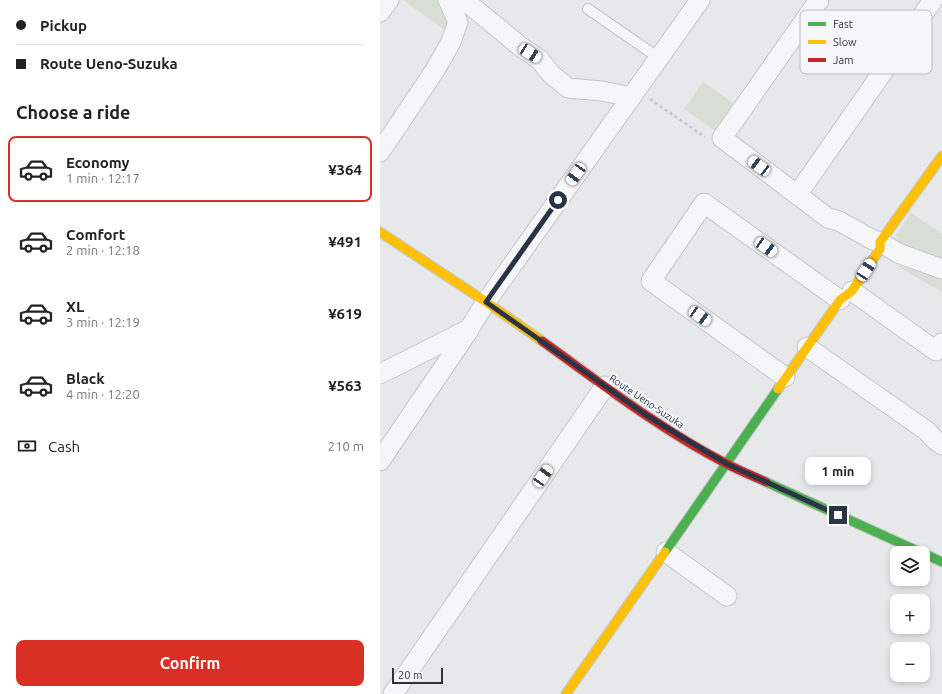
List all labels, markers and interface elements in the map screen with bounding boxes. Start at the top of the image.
legend [800,10,932,74]
text: Pickup [40,17,87,34]
text: Fast [833,18,854,30]
text: Slow [833,36,857,48]
car [517,41,543,65]
text: Jam [833,54,854,66]
text: Route Ueno-Suzuka [40,55,178,72]
text: Choose a ride [16,102,130,122]
icon: car [18,151,54,187]
text: Economy [66,154,130,171]
car [746,154,772,178]
text: ¥364 [328,161,362,178]
car [564,161,588,187]
text: 1 min · 12:17 [66,171,140,185]
route start [549,191,567,209]
icon: car [18,223,54,259]
text: Comfort [66,226,125,243]
text: ¥491 [328,233,362,250]
car [753,235,779,259]
text: 2 min · 12:18 [66,243,140,257]
car [854,257,878,283]
icon: car [18,295,54,331]
text: XL [66,298,84,315]
car [687,304,713,328]
text: ¥619 [328,305,362,322]
text: 3 min · 12:19 [66,315,140,329]
icon: car [18,367,54,403]
text: Black [66,370,105,387]
street label: Route Ueno-Suzuka [607,372,686,431]
text: ¥563 [328,377,362,394]
text: 4 min · 12:20 [66,387,140,401]
icon: cash [16,435,38,457]
text: Cash [48,438,80,455]
text: 210 m [328,439,364,453]
callout: 1 min [805,457,871,485]
car [531,463,555,489]
text: 1 min [822,464,854,478]
route end [829,506,847,524]
map controls [890,546,930,682]
button: layers [890,546,930,586]
button: + [890,594,930,634]
button: Confirm [16,640,364,686]
button: − [890,642,930,682]
scale bar [392,666,443,685]
text: 20 m [398,669,422,681]

